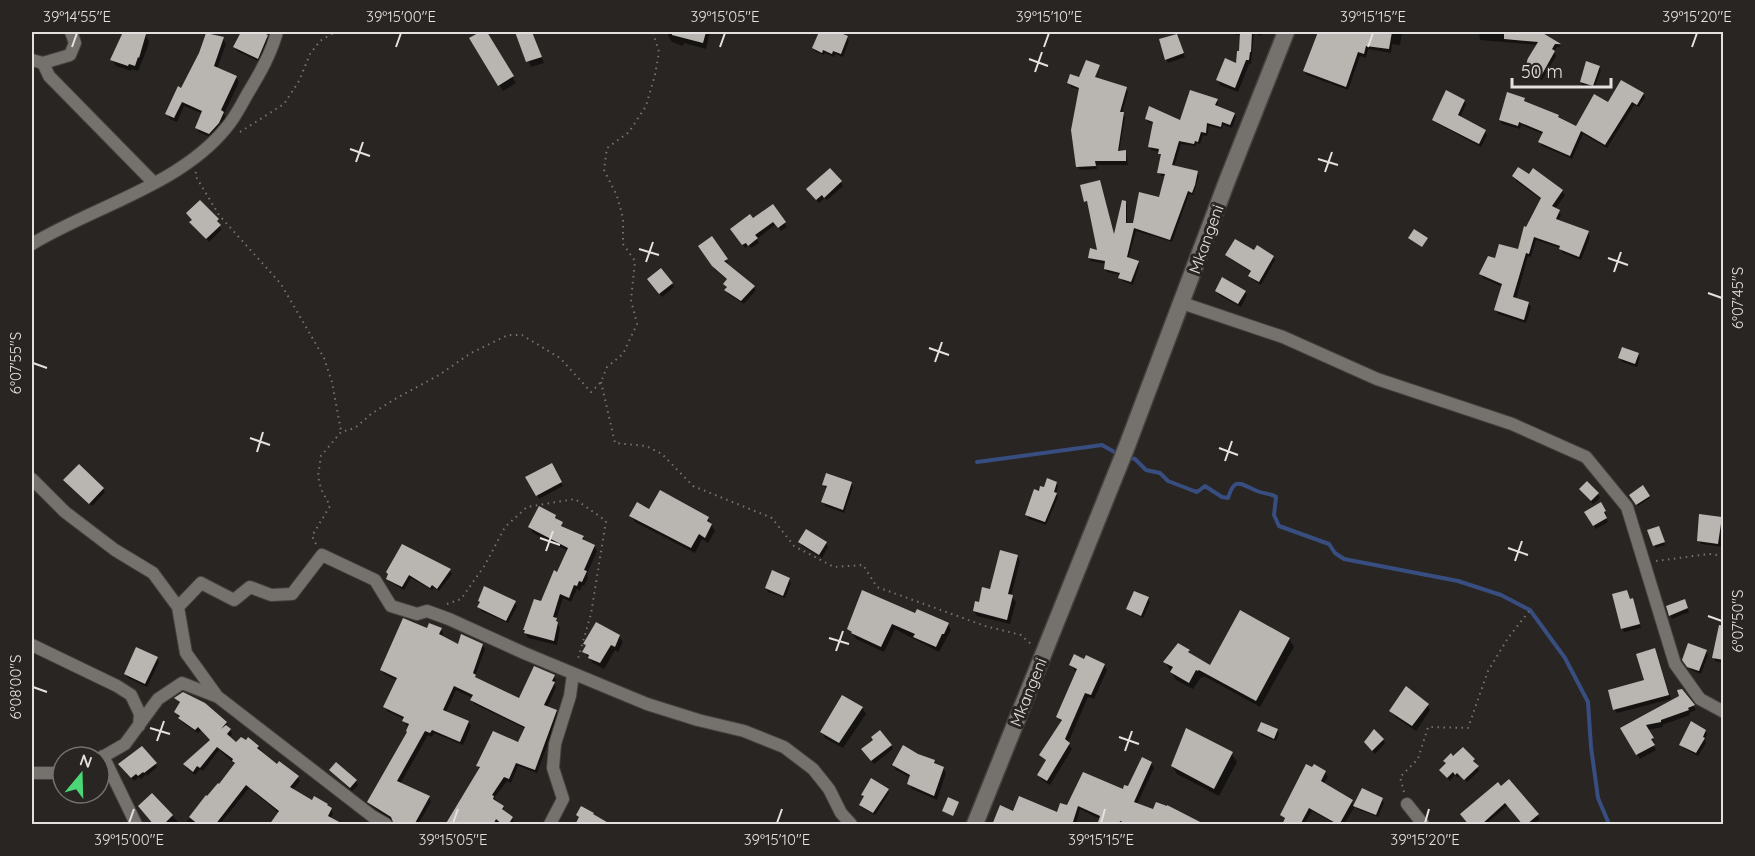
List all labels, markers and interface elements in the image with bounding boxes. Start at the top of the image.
text: 39°14'55"E [43,7,111,26]
text: 39°15'00"E [366,7,436,26]
text: 39°15'05"E [690,7,760,26]
text: 39°15'10"E [1016,7,1082,26]
text: 39°15'15"E [1340,7,1406,26]
text: 39°15'20"E [1662,7,1732,26]
scale bar [1512,51,1611,89]
text: 50 m [1521,60,1563,83]
street label: Mkangeni [1184,202,1228,276]
text: 6°07'45"S [1728,267,1747,329]
text: 6°07'55"S [6,332,25,394]
text: 6°07'50"S [1728,589,1747,653]
text: 6°08'00"S [6,655,25,720]
street label: Mkangeni [1005,655,1051,729]
north arrow [51,745,111,805]
text: N [77,749,95,772]
text: 39°15'00"E [94,830,164,849]
text: 39°15'05"E [418,830,488,849]
text: 39°15'10"E [744,830,810,849]
text: 39°15'15"E [1068,830,1134,849]
text: 39°15'20"E [1390,830,1460,849]

